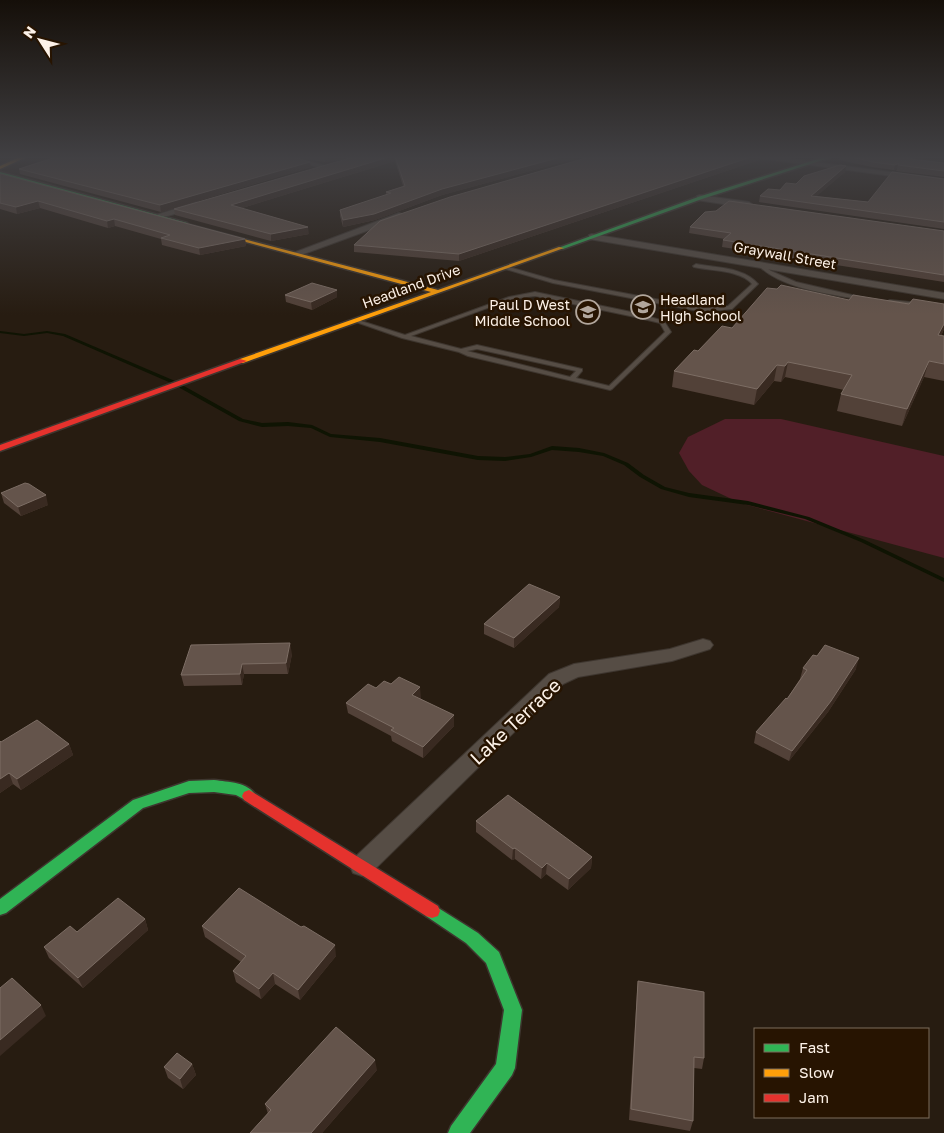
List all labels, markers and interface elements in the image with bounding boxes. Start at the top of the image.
north arrow [15,15,65,65]
text: N [19,23,39,41]
street label: Graywall Street [732,238,838,272]
street label: Headland Drive [360,260,462,312]
place label: Headland High School [660,291,742,324]
school or university icon: Headland High School [630,294,656,320]
place label: Paul D West Middle School [475,296,570,329]
school or university icon: Paul D West Middle School [575,299,601,325]
street label: Lake Terrace [465,673,565,769]
legend [754,1028,929,1118]
text: Fast [799,1038,830,1056]
text: Slow [799,1063,834,1081]
text: Jam [799,1088,829,1106]

